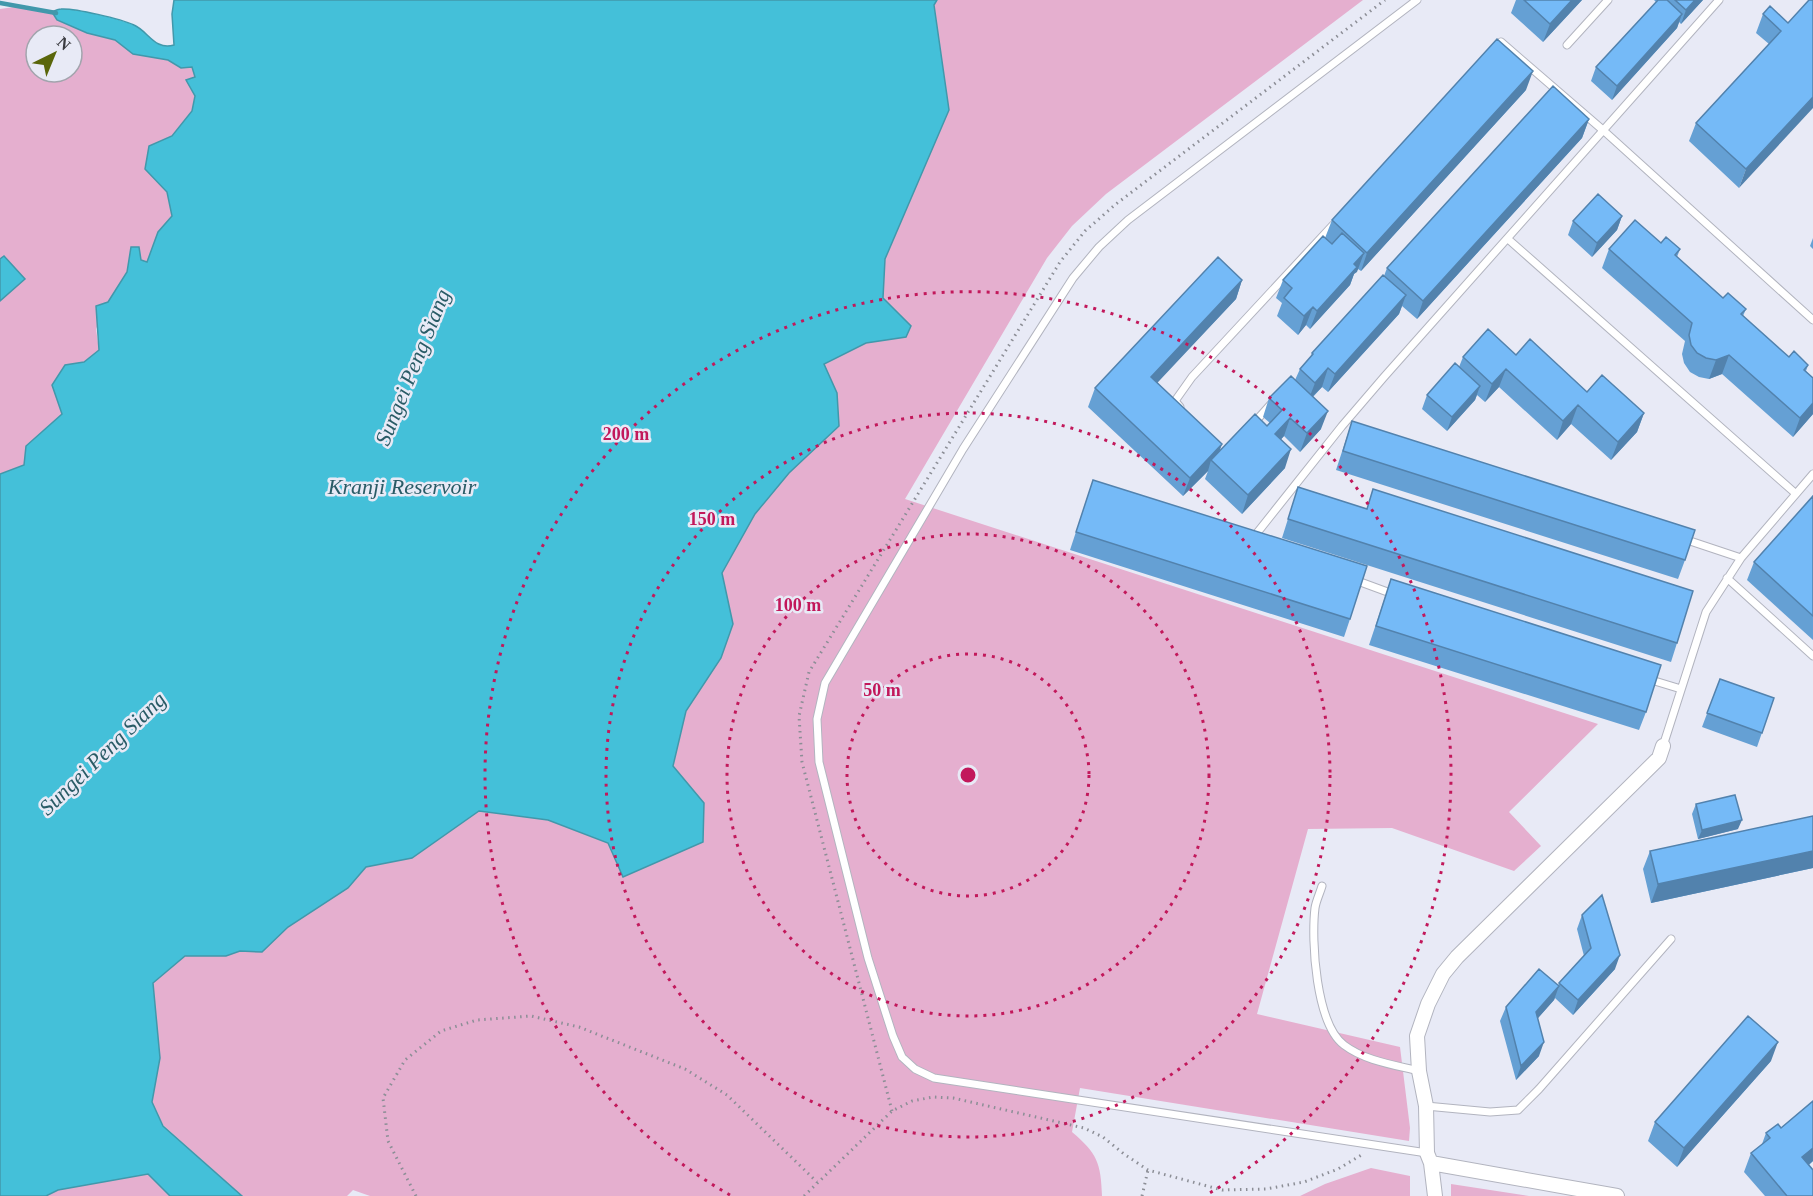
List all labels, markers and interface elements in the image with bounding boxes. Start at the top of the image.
north arrow [24,24,84,84]
text: N [54,33,74,54]
water label: Sungei Peng Siang [370,285,455,449]
text: 200 m [603,424,649,444]
water label: Kranji Reservoir [327,474,477,499]
text: 150 m [689,509,735,529]
text: 100 m [775,595,821,615]
text: 50 m [863,680,901,700]
water label: Sungei Peng Siang [34,687,171,820]
centre of rings [958,765,978,785]

